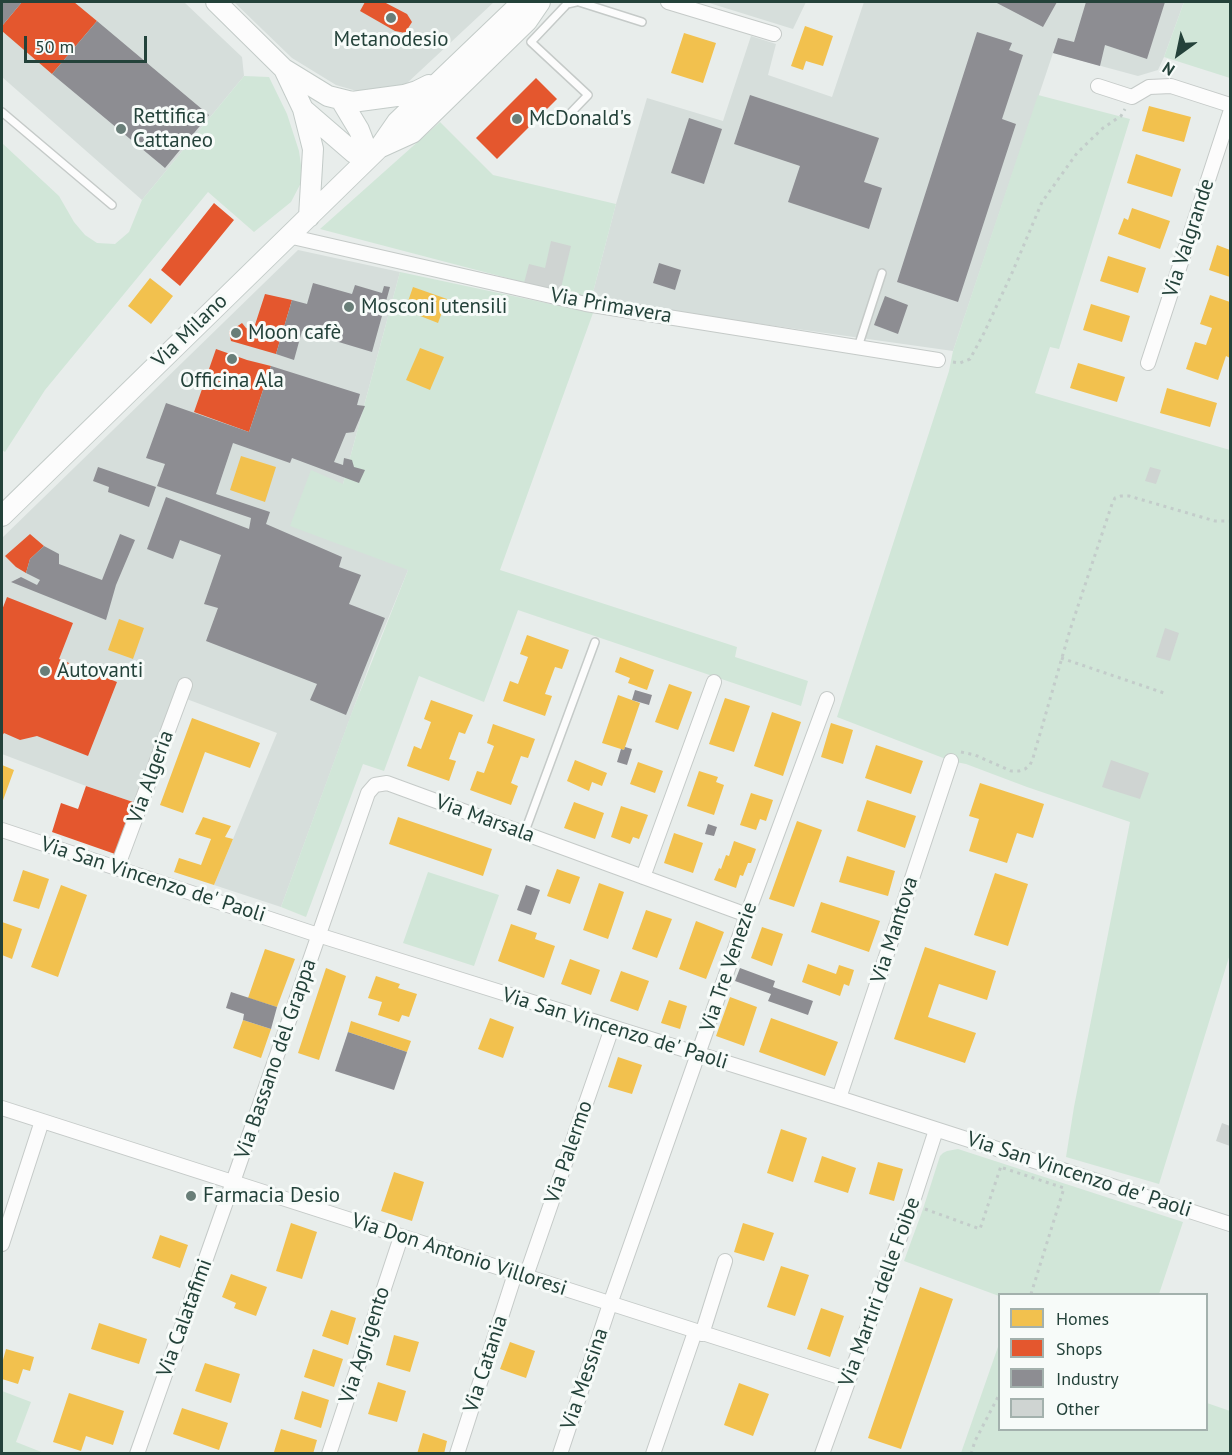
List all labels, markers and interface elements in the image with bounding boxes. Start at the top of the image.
marker: Metanodesio [384,11,398,25]
scale bar [27,24,150,62]
north arrow [1148,24,1208,84]
place label: Metanodesio [333,27,449,53]
text: 50 m [35,35,74,58]
text: N [1158,58,1178,80]
place label: Rettifica Cattaneo [133,104,213,154]
place label: McDonald's [529,106,632,132]
marker: McDonald's [510,112,524,126]
marker: Rettifica Cattaneo [114,122,128,136]
street label: Via Valgrande [1158,175,1220,301]
street label: Via Primavera [548,283,674,329]
street label: Via Milano [147,289,233,373]
place label: Mosconi utensili [361,294,507,320]
marker: Mosconi utensili [342,300,356,314]
place label: Moon cafè [248,320,341,346]
marker: Moon cafè [229,326,243,340]
marker: Officina Ala [225,352,239,366]
place label: Officina Ala [180,368,284,394]
place label: Autovanti [57,658,143,684]
marker: Autovanti [38,664,52,678]
street label: Via Algeria [123,727,179,827]
street label: Via Marsala [432,789,538,849]
street label: Via San Vincenzo de' Paoli [38,832,268,928]
street label: Via Mantova [866,874,924,986]
street label: Via Tre Venezie [695,899,763,1035]
street label: Via Bassano del Grappa [230,956,322,1162]
street label: Via San Vincenzo de' Paoli [499,983,731,1075]
street label: Via Palermo [540,1097,598,1207]
street label: Via San Vincenzo de' Paoli [964,1127,1194,1223]
place label: Farmacia Desio [203,1183,340,1209]
marker: Farmacia Desio [184,1189,198,1203]
street label: Via Martiri delle Foibe [834,1194,926,1390]
street label: Via Don Antonio Villoresi [348,1208,570,1302]
street label: Via Calatafimi [152,1256,218,1380]
street label: Via Agrigento [334,1283,396,1407]
legend [998,1293,1208,1431]
text: Homes [1056,1307,1109,1330]
street label: Via Catania [458,1312,514,1416]
street label: Via Messina [556,1325,614,1433]
text: Shops [1056,1337,1102,1360]
text: Industry [1056,1367,1119,1390]
text: Other [1056,1397,1100,1420]

